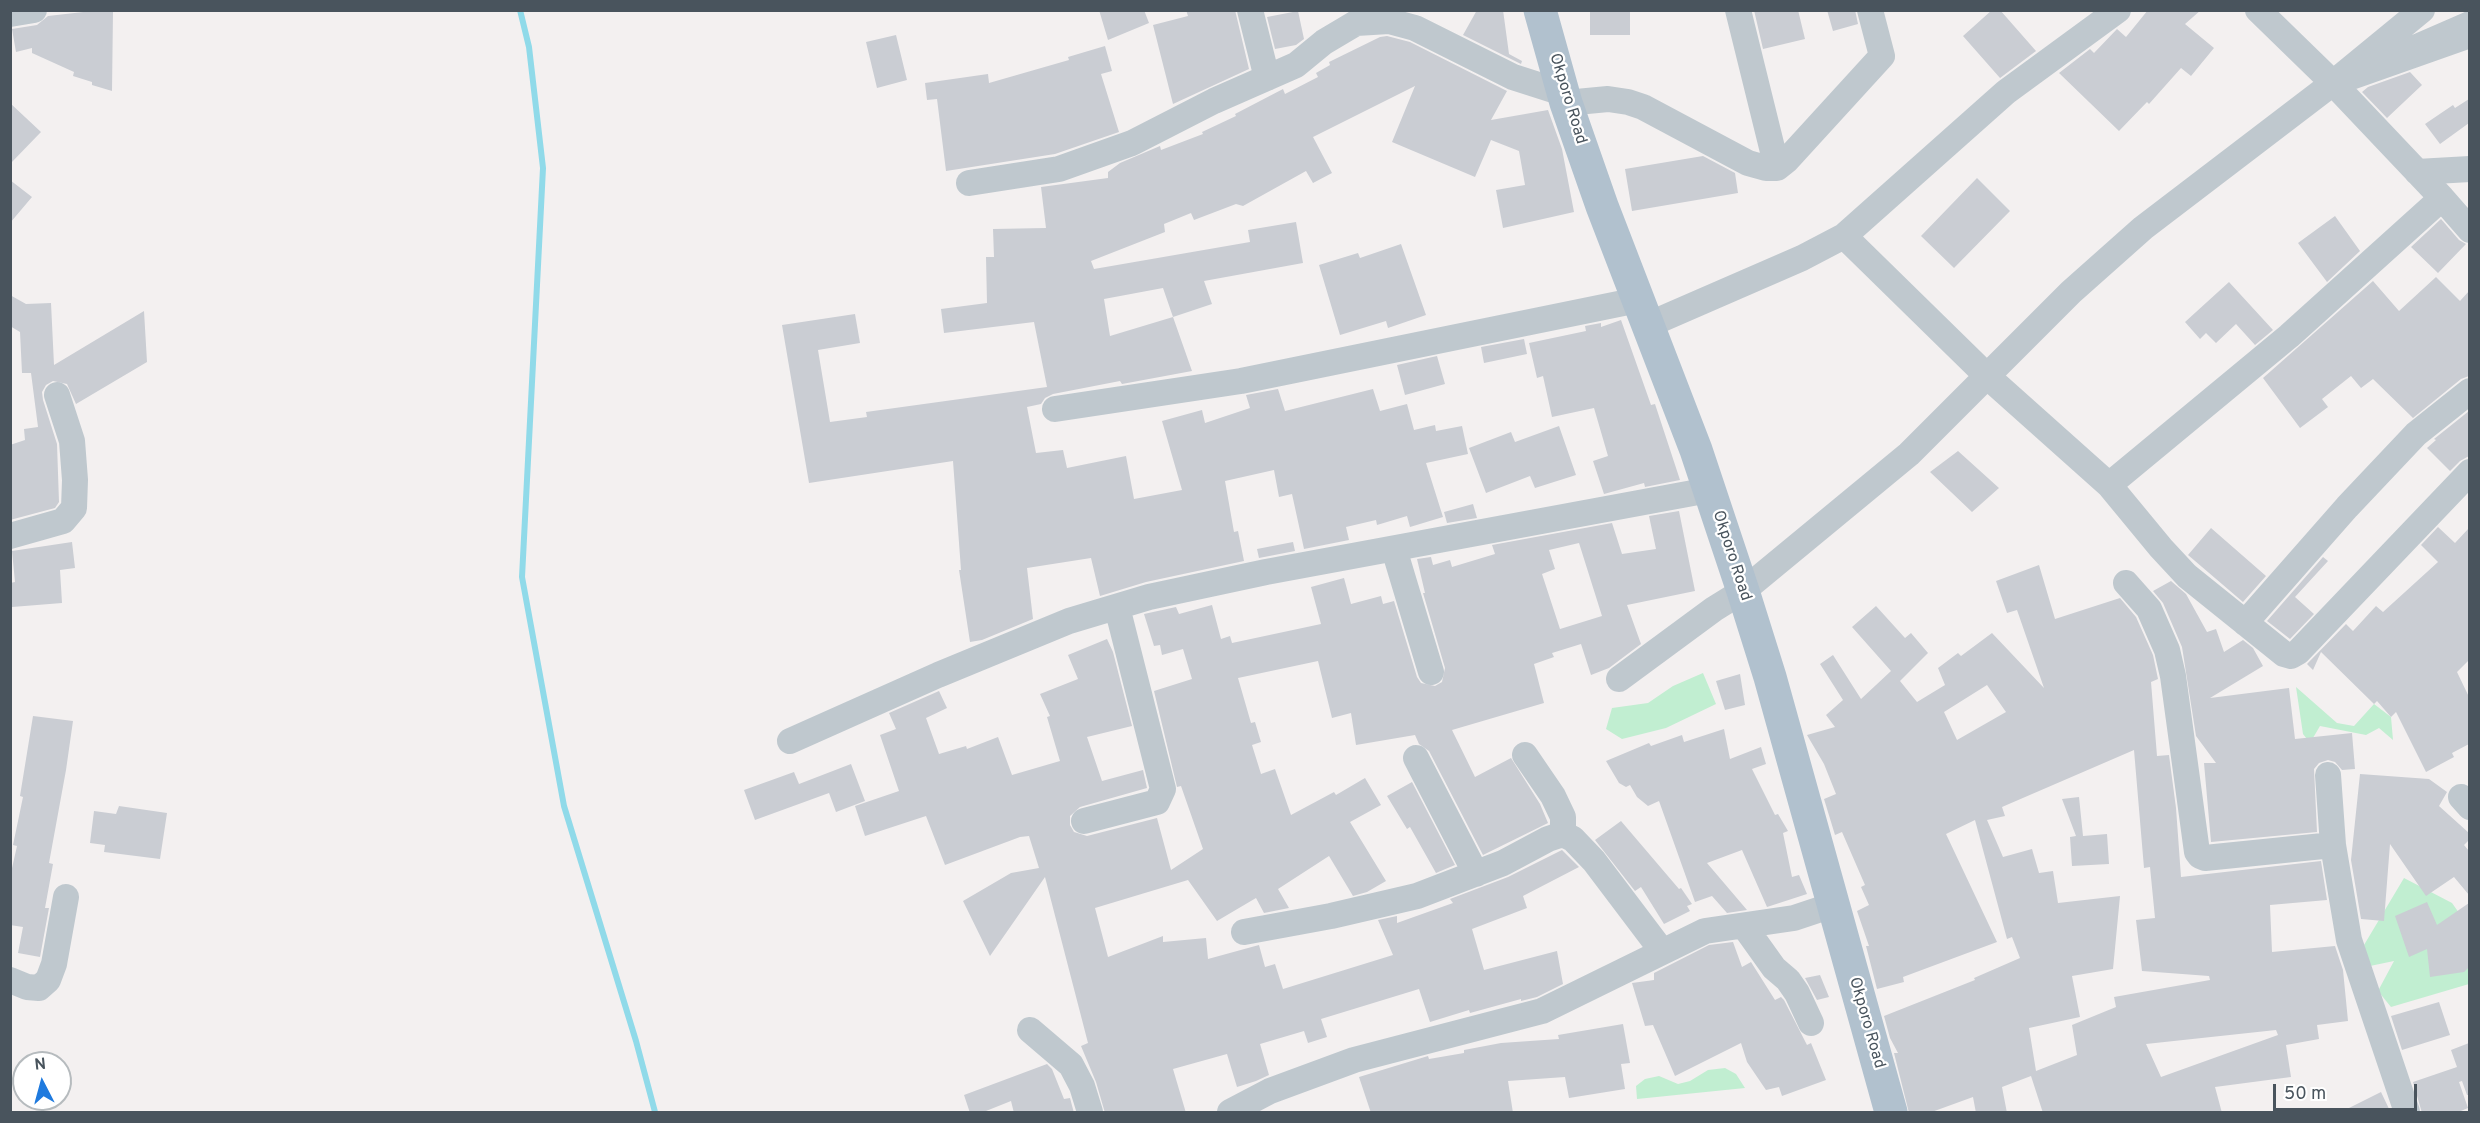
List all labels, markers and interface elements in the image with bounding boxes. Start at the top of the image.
street label: Okporo Road [1544,51,1590,147]
street label: Okporo Road [1707,508,1755,604]
street label: Okporo Road [1844,975,1888,1071]
north arrow [12,1051,72,1111]
text: N [34,1055,47,1076]
scale bar [2276,1072,2420,1110]
text: 50 m [2284,1083,2326,1106]

